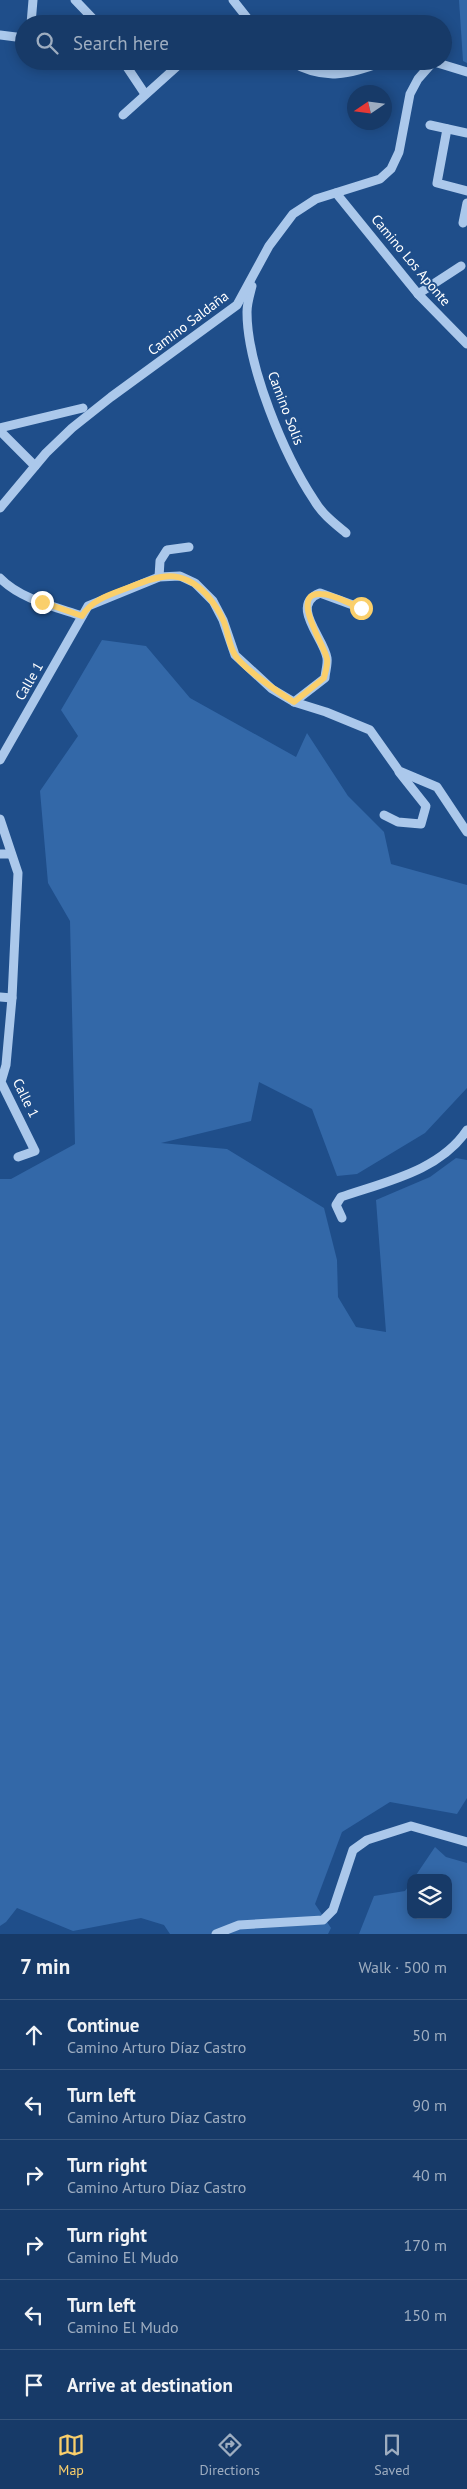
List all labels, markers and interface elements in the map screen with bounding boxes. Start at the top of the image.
search box [15,15,452,70]
icon: search [33,29,61,57]
text: Search here [73,31,169,55]
north arrow [347,85,392,130]
street label: Camino Los Aponte [367,210,455,310]
street label: Camino Saldaña [144,287,232,359]
street label: Camino Solís [264,369,308,447]
route end [31,591,54,614]
route start [350,597,373,620]
street label: Calle 1 [11,659,47,703]
street label: Calle 1 [9,1075,43,1121]
map controls [407,1874,452,1919]
button: layers [407,1874,452,1919]
text: 7 min [20,1953,70,1980]
text: Walk · 500 m [358,1957,447,1977]
text: Continue [67,2013,139,2037]
icon: ahead [20,2021,48,2049]
text: 50 m [412,2025,447,2045]
text: Camino Arturo Díaz Castro [67,2037,246,2057]
text: Turn left [67,2083,136,2107]
icon: left [20,2091,48,2119]
text: 90 m [412,2095,447,2115]
text: Camino Arturo Díaz Castro [67,2107,246,2127]
text: Turn right [67,2153,147,2177]
icon: right [20,2161,48,2189]
text: 40 m [412,2165,447,2185]
text: Camino Arturo Díaz Castro [67,2177,246,2197]
text: Turn right [67,2223,147,2247]
icon: right [20,2231,48,2259]
text: 170 m [404,2235,447,2255]
text: Camino El Mudo [67,2247,179,2267]
text: Turn left [67,2293,136,2317]
icon: left [20,2301,48,2329]
text: 150 m [404,2305,447,2325]
text: Camino El Mudo [67,2317,179,2337]
icon: arrive [20,2371,48,2399]
text: Arrive at destination [67,2373,233,2397]
tab: Map [57,2431,85,2479]
tab: Directions [199,2431,260,2479]
tab: Saved [374,2431,410,2479]

